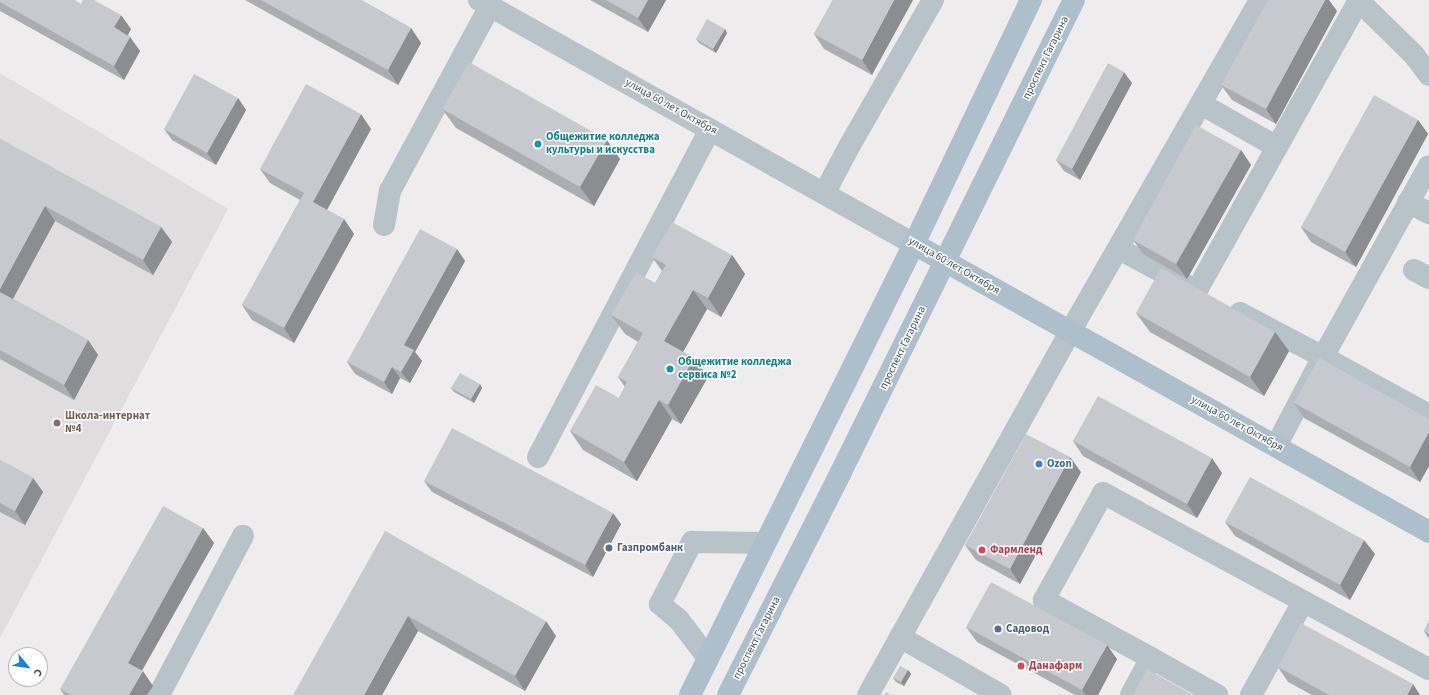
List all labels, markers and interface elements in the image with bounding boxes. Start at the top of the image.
street label: проспект Гагарина [1020,14,1072,102]
street label: улица 60 лет Октября [623,76,719,138]
place label: Общежитие колледжа культуры и искусства [546,131,660,157]
marker: Общежитие колледжа культуры и искусства [533,139,543,149]
street label: улица 60 лет Октября [906,234,1002,298]
street label: проспект Гагарина [877,304,929,392]
place label: Общежитие колледжа сервиса №2 [678,356,792,382]
marker: Общежитие колледжа сервиса №2 [665,364,675,374]
street label: улица 60 лет Октября [1189,393,1285,455]
place label: Школа-интернат №4 [65,410,150,436]
marker: Школа-интернат №4 [52,418,62,428]
place label: Ozon [1047,457,1072,471]
marker: Ozon [1034,459,1044,469]
place label: Газпромбанк [617,541,683,555]
marker: Газпромбанк [604,543,614,553]
place label: Фармленд [990,543,1042,557]
marker: Фармленд [977,545,987,555]
street label: проспект Гагарина [730,594,784,682]
place label: Садовод [1006,622,1049,636]
marker: Садовод [993,624,1003,634]
north arrow [8,647,48,687]
place label: Данафарм [1029,659,1082,673]
marker: Данафарм [1016,661,1026,671]
text: С [30,666,46,679]

